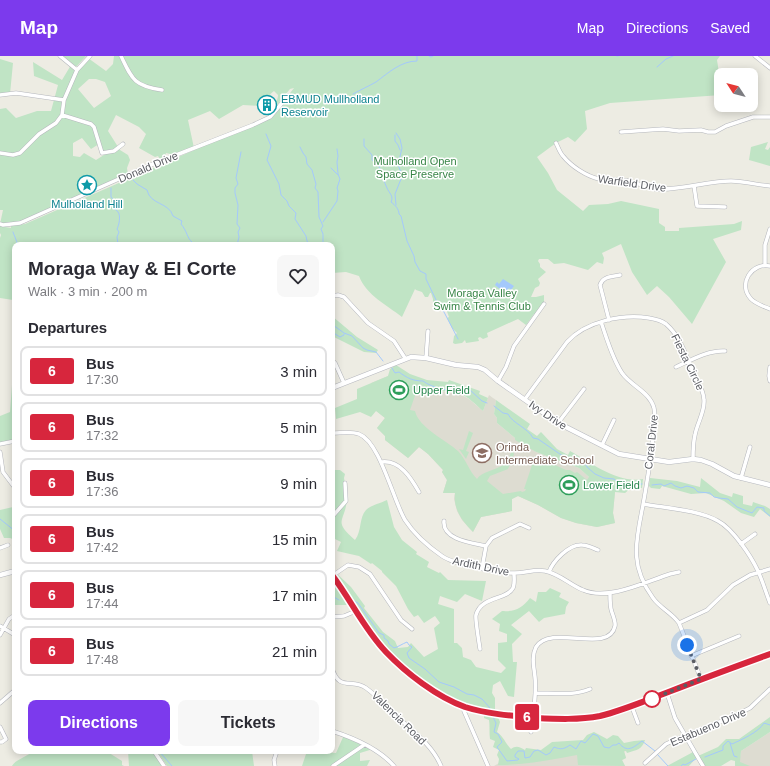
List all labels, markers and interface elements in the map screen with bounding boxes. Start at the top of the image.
text: Map [20,17,58,38]
text: Map [577,20,604,36]
text: Directions [626,20,688,36]
text: Saved [710,20,750,36]
north arrow [714,68,758,112]
map controls [714,68,758,112]
place label: EBMUD Mullholland Reservoir [281,93,379,118]
building icon: EBMUD Mullholland Reservoir [256,94,278,116]
street label: Donald Drive [116,149,180,185]
park label: Mulholland Open Space Preserve [373,155,457,180]
street label: Warfield Drive [597,172,667,194]
place icon: Mulholland Hill [76,174,98,196]
place label: Mulholland Hill [51,198,123,210]
button: heart [277,255,319,297]
text: Moraga Way & El Corte [28,258,236,279]
text: Walk · 3 min · 200 m [28,284,147,299]
park label: Moraga Valley Swim & Tennis Club [433,287,531,312]
text: Departures [28,319,107,336]
street label: Fiesta Circle [669,332,707,392]
text: Bus [86,355,114,372]
text: 6 [48,363,56,379]
text: 3 min [280,363,317,380]
text: 17:30 [86,372,119,387]
sports icon: Upper Field [388,379,410,401]
place label: Upper Field [413,384,470,396]
street label: Ivy Drive [527,398,569,432]
text: Bus [86,411,114,428]
street label: Coral Drive [642,414,660,470]
text: 6 [48,419,56,435]
text: 5 min [280,419,317,436]
text: 17:32 [86,428,119,443]
place label: Orinda Intermediate School [496,441,594,466]
school or university icon: Orinda Intermediate School [471,442,493,464]
text: Bus [86,467,114,484]
sports icon: Lower Field [558,474,580,496]
text: 6 [48,475,56,491]
text: 9 min [280,475,317,492]
place label: Lower Field [583,479,640,491]
text: 17:36 [86,484,119,499]
text: Bus [86,523,114,540]
text: 6 [48,531,56,547]
text: 15 min [272,531,317,548]
text: 17:42 [86,540,119,555]
street label: Ardith Drive [452,554,510,578]
text: Bus [86,579,114,596]
text: 6 [48,587,56,603]
text: 17 min [272,587,317,604]
text: 17:44 [86,596,119,611]
text: Bus [86,635,114,652]
your location [677,635,697,655]
text: 6 [48,643,56,659]
text: 21 min [272,643,317,660]
text: 17:48 [86,652,119,667]
street label: Valencia Road [369,689,429,747]
unlabelled marker [643,690,661,708]
button: Directions [28,700,170,746]
button: Tickets [178,700,319,746]
line badge: 6 [514,704,540,730]
street label: Estabueno Drive [668,706,748,748]
text: 6 [523,709,531,725]

